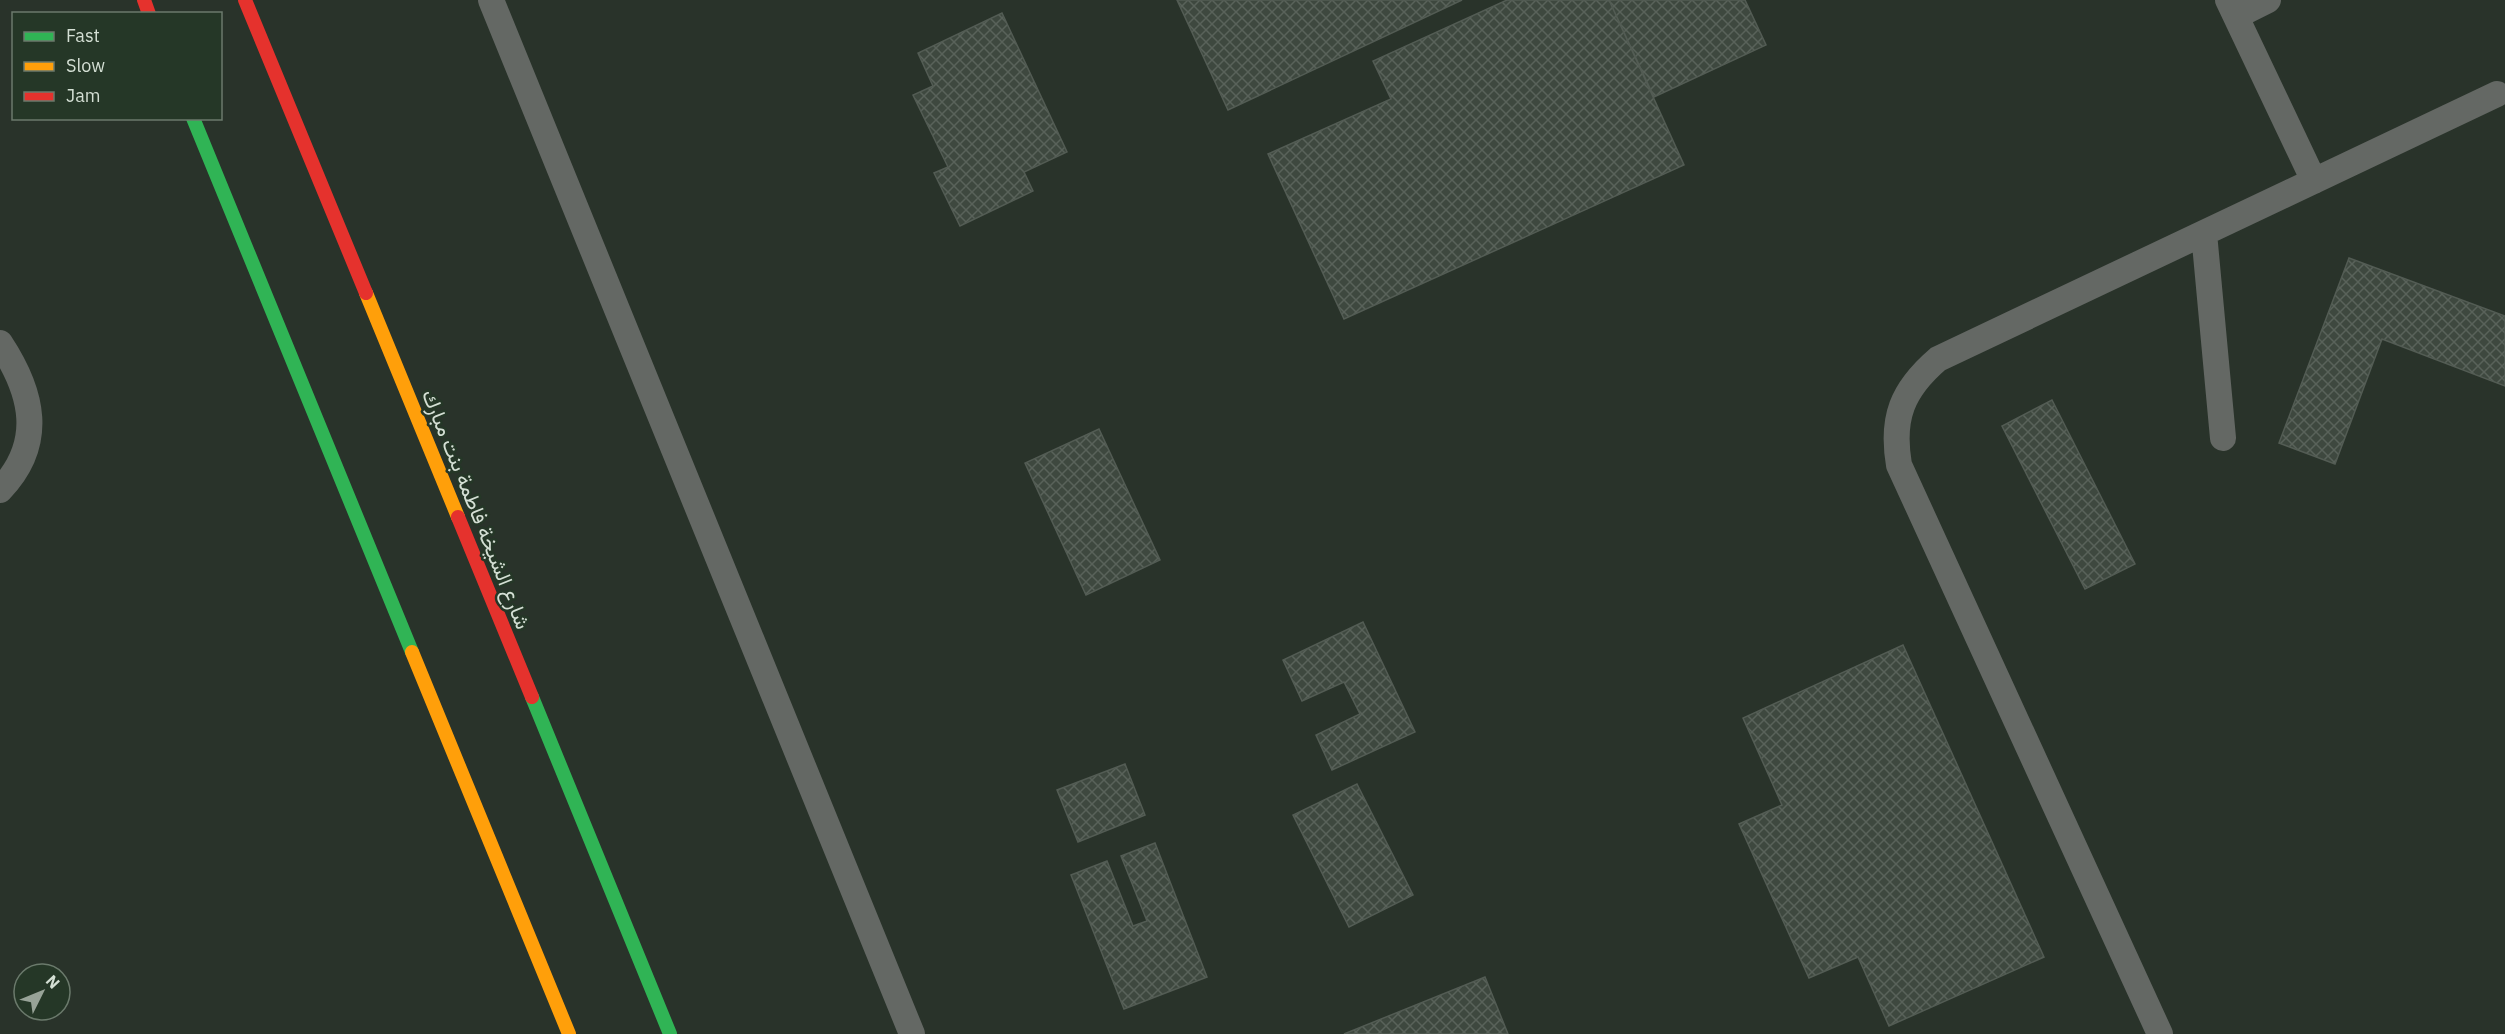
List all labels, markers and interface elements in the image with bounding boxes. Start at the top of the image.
legend [12,12,222,120]
text: Fast [66,24,100,47]
text: Slow [66,54,105,77]
text: Jam [66,84,101,107]
street label: شارع الشيخة فاطمة بنت مبارك [415,385,538,633]
north arrow [12,962,72,1022]
text: N [42,971,64,993]

